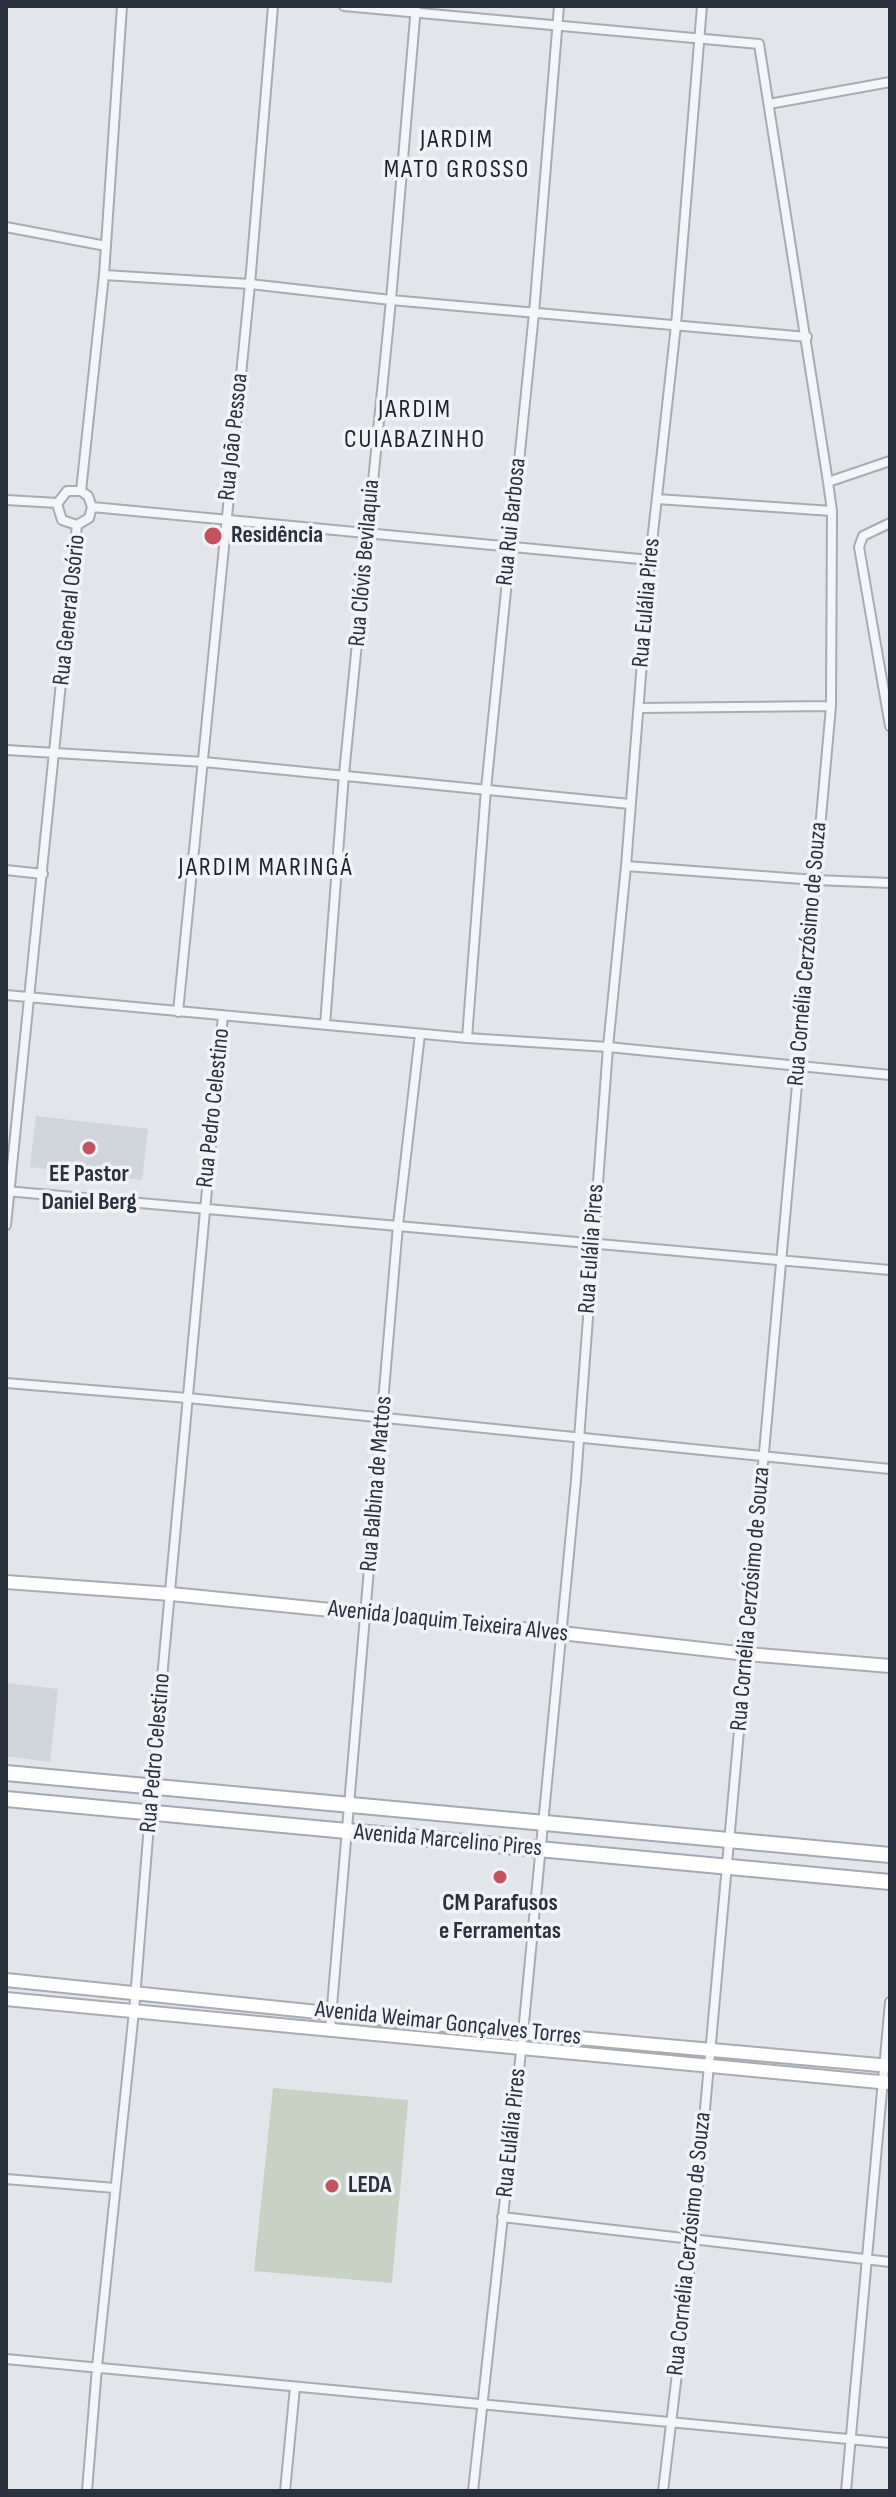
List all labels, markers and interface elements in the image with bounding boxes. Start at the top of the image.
district label: JARDIM MATO GROSSO [384,124,530,186]
street label: Rua João Pessoa [213,372,255,502]
district label: JARDIM CUIABAZINHO [344,394,486,456]
street label: Rua Rui Barbosa [491,457,533,587]
street label: Rua Clóvis Bevilaquia [343,478,387,648]
place label: Residência [231,522,323,550]
marker: Residência [202,525,224,547]
street label: Rua General Osório [48,533,92,687]
street label: Rua Eulália Pires [627,537,667,669]
street label: Rua Cornélia Cerzósimo de Souza [782,821,834,1087]
district label: JARDIM MARINGÁ [178,852,354,884]
street label: Rua Pedro Celestino [191,1027,237,1189]
marker: EE Pastor Daniel Berg [80,1139,98,1157]
place label: EE Pastor Daniel Berg [41,1161,137,1217]
street label: Rua Eulália Pires [573,1183,611,1315]
street label: Rua Balbina de Mattos [355,1395,399,1573]
street label: Rua Cornélia Cerzósimo de Souza [725,1466,777,1732]
street label: Avenida Joaquim Teixeira Alves [327,1595,569,1649]
street label: Rua Pedro Celestino [135,1672,177,1834]
street label: Avenida Marcelino Pires [353,1818,543,1864]
marker: CM Parafusos e Ferramentas [491,1868,509,1886]
place label: CM Parafusos e Ferramentas [439,1890,561,1946]
street label: Avenida Weimar Gonçalves Torres [314,1996,582,2052]
street label: Rua Eulália Pires [491,2067,533,2199]
street label: Rua Cornélia Cerzósimo de Souza [662,2111,718,2377]
place label: LEDA [348,2172,391,2200]
marker: LEDA [323,2177,341,2195]

